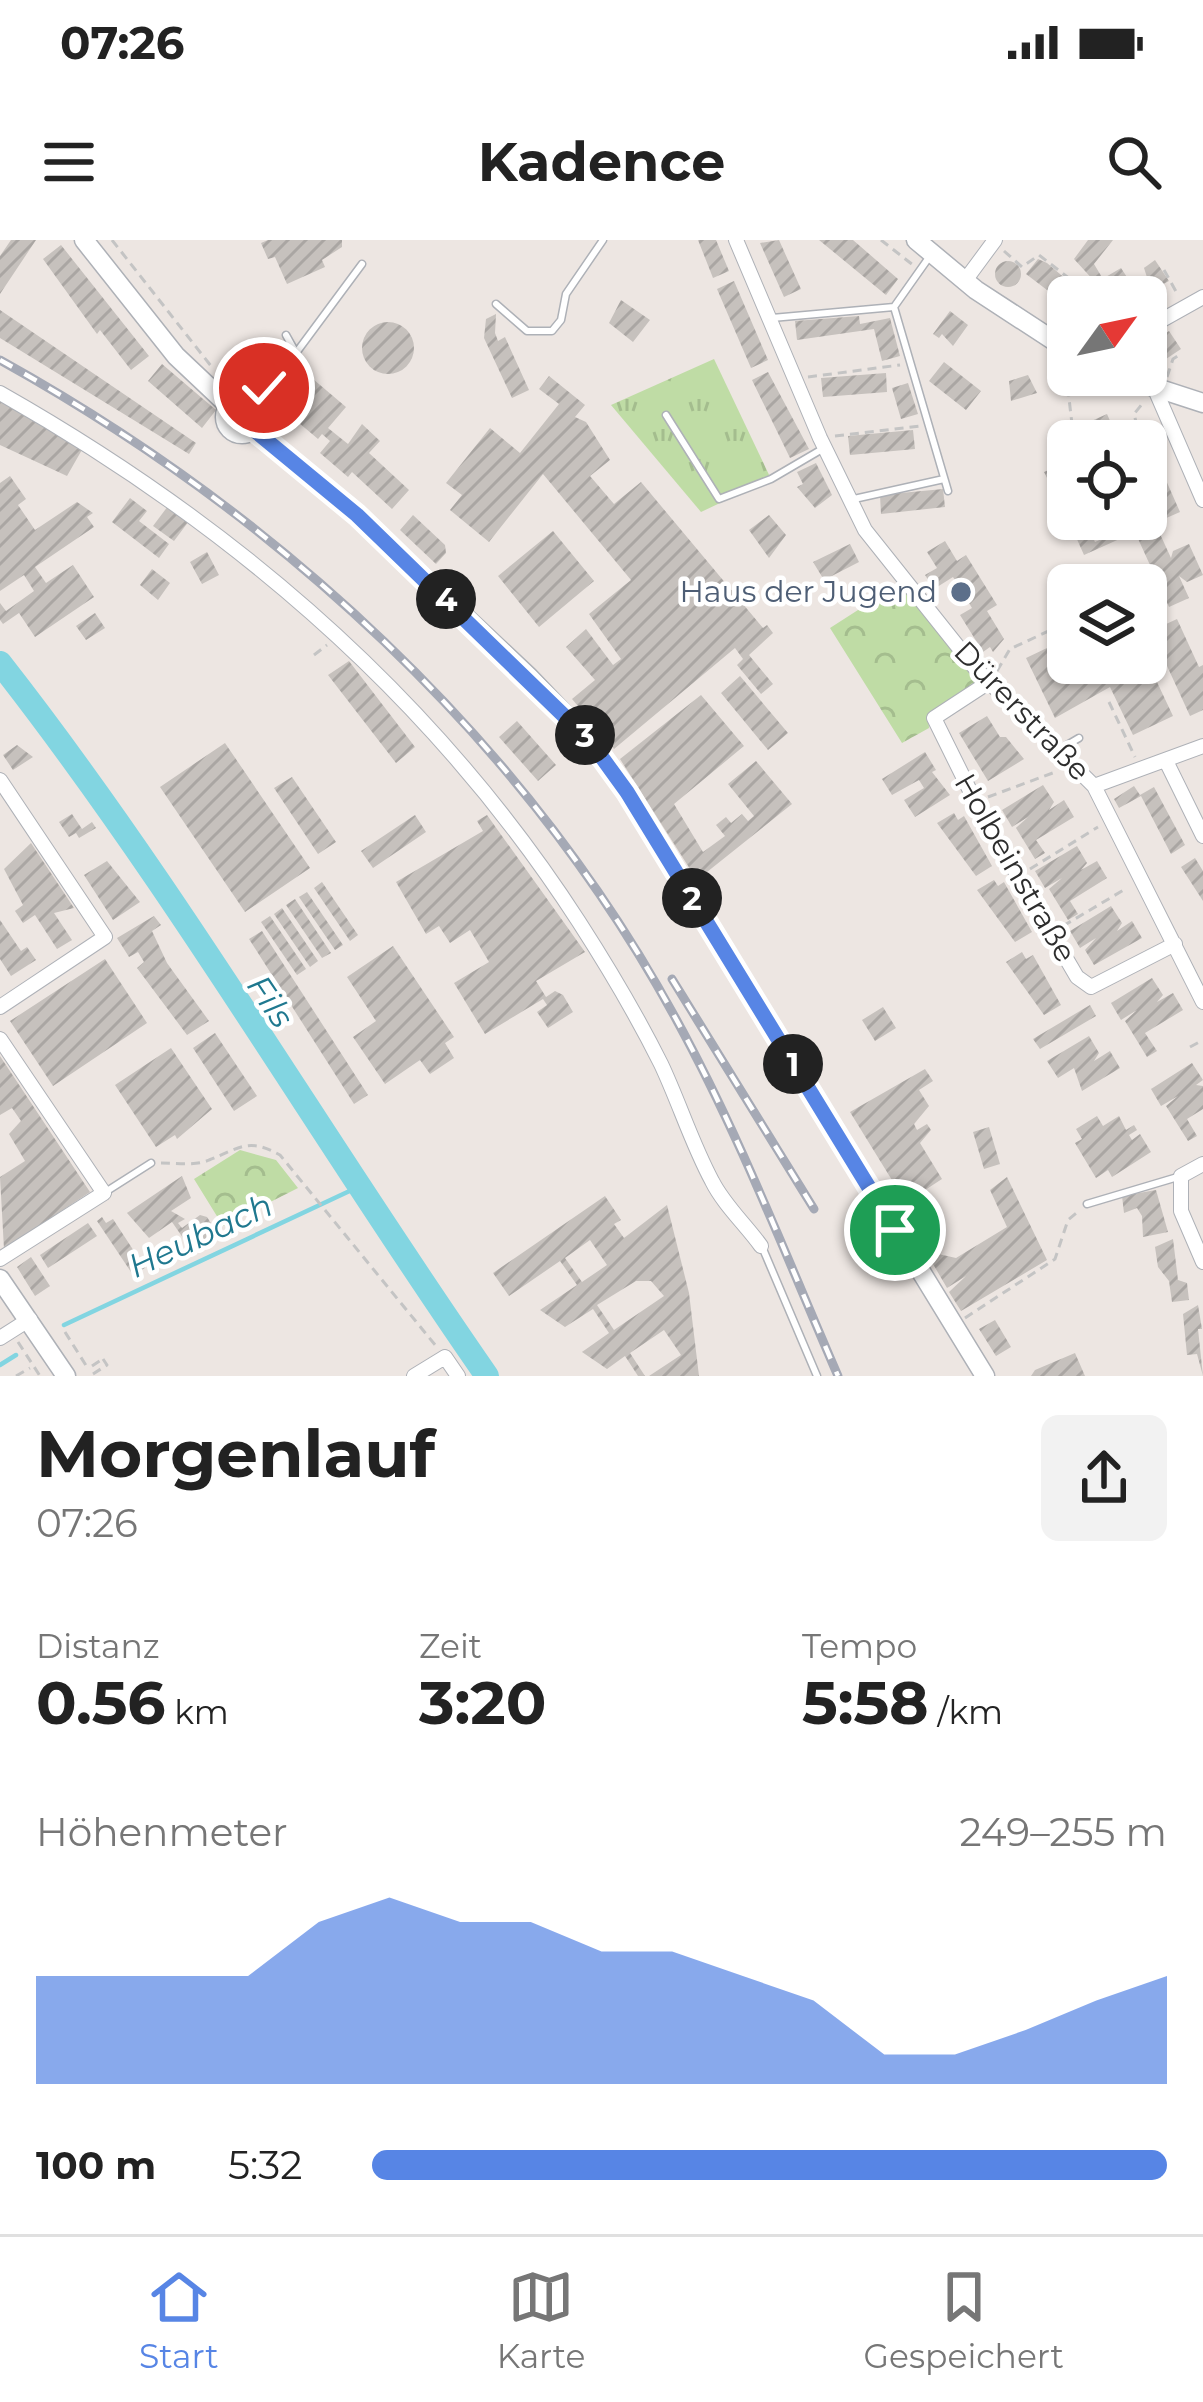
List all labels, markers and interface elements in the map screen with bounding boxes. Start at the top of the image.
text: 07:26 [60,15,184,70]
icon: menu [36,129,102,195]
text: Kadence [478,129,725,195]
icon: search [1101,129,1167,195]
north arrow [1047,276,1167,396]
map controls [1047,276,1167,684]
pin [213,337,315,439]
icon: check [231,355,297,421]
button: locate [1047,420,1167,540]
button: layers [1047,564,1167,684]
pin: 4 [416,569,476,629]
place label: Haus der Jugend [679,573,937,610]
text: 4 [435,579,457,619]
marker: Haus der Jugend [948,579,974,605]
street label: Dürerstraße [946,633,1098,788]
pin: 3 [555,705,615,765]
text: 3 [575,715,595,755]
street label: Holbeinstraße [947,767,1084,969]
pin: 2 [662,868,722,928]
text: 2 [682,878,702,918]
water label: Fils [239,967,303,1035]
pin: 1 [763,1034,823,1094]
text: 1 [787,1044,799,1084]
pin [844,1179,946,1281]
water label: Heubach [122,1184,278,1286]
icon: arrive [862,1197,928,1263]
text: Morgenlauf [36,1413,435,1494]
button: share [1041,1415,1167,1541]
text: 07:26 [36,1499,138,1547]
text: Distanz [36,1626,160,1666]
text: Zeit [419,1626,482,1666]
text: Tempo [802,1626,917,1666]
text: 0.56 [36,1666,166,1739]
text: 3:20 [419,1666,546,1739]
text: 5:58 [802,1666,929,1739]
text: km [166,1692,229,1732]
text: /km [929,1692,1003,1732]
text: Höhenmeter [36,1808,288,1856]
text: 249–255 m [959,1808,1167,1856]
text: 100 m [36,2141,156,2189]
text: 5:32 [228,2141,302,2189]
tab: Start [139,2264,219,2376]
tab: Karte [497,2264,586,2376]
tab: Gespeichert [864,2264,1064,2376]

